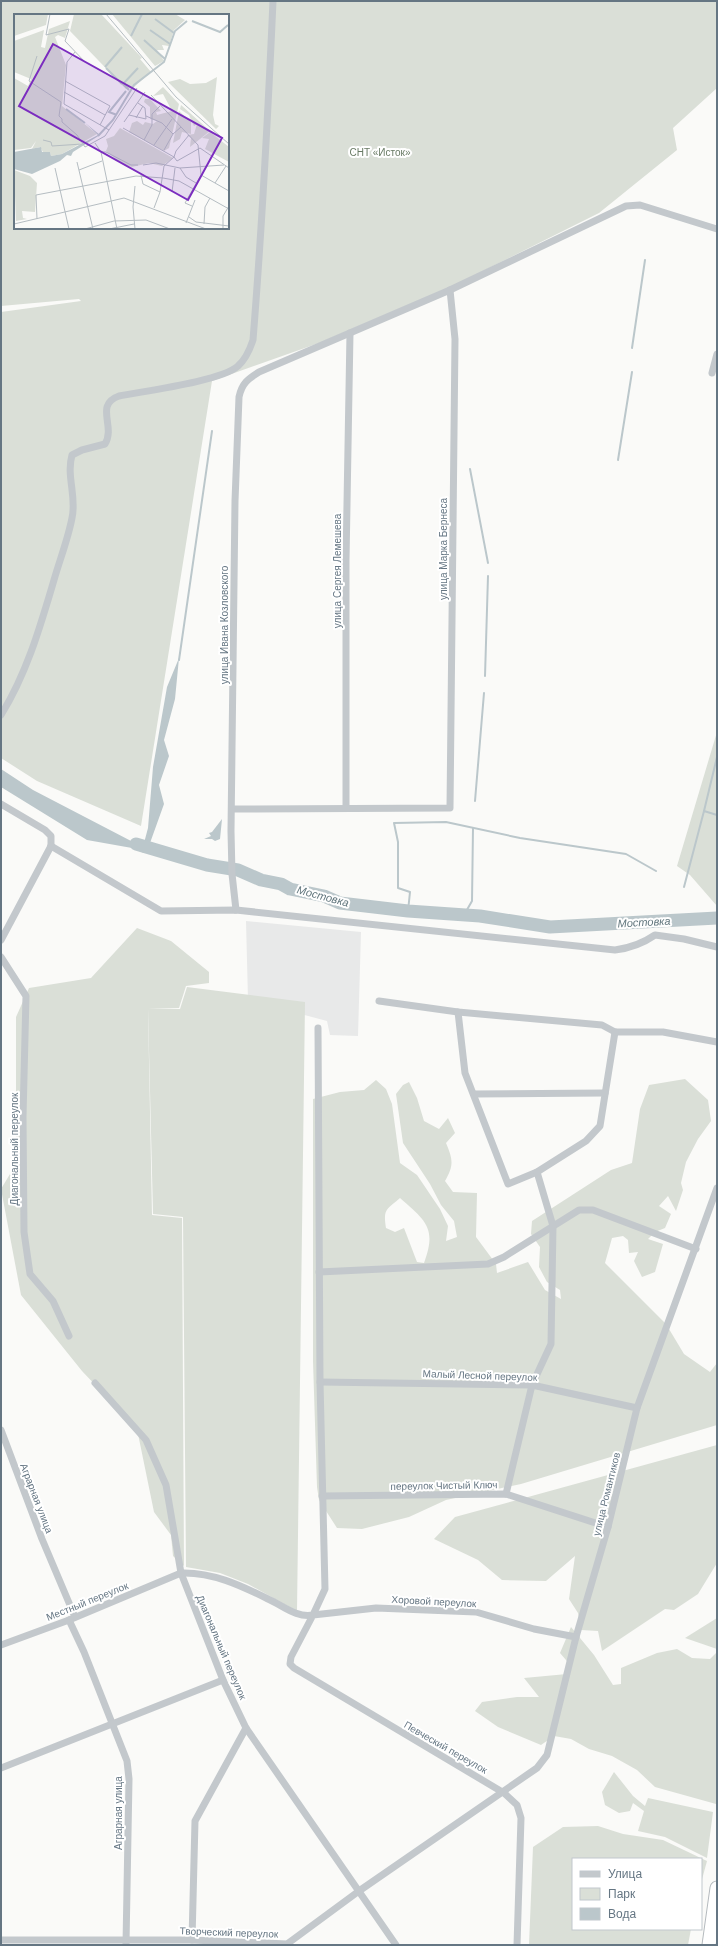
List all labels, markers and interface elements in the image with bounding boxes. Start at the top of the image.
inset map [14,14,229,229]
park label: СНТ «Исток» [349,147,411,158]
street label: улица Марка Бернеса [438,498,449,600]
street label: улица Сергея Лемешева [332,513,343,628]
street label: улица Ивана Козловского [219,565,230,684]
water label: Мостовка [296,883,350,909]
water label: Мостовка [617,915,671,929]
street label: Диагональный переулок [9,1092,20,1205]
street label: Малый Лесной переулок [423,1368,538,1383]
street label: улица Романтиков [591,1451,622,1537]
street label: Аграрная улица [18,1462,55,1535]
street label: переулок Чистый Ключ [390,1479,498,1492]
street label: Местный переулок [45,1580,130,1623]
street label: Диагональный переулок [194,1593,249,1702]
street label: Хоровой переулок [391,1594,477,1609]
street label: Певческий переулок [402,1719,490,1776]
street label: Аграрная улица [113,1776,124,1850]
legend [572,1858,702,1930]
text: Улица [608,1867,642,1881]
text: Парк [608,1887,636,1901]
text: Вода [608,1907,636,1921]
street label: Творческий переулок [180,1925,279,1940]

